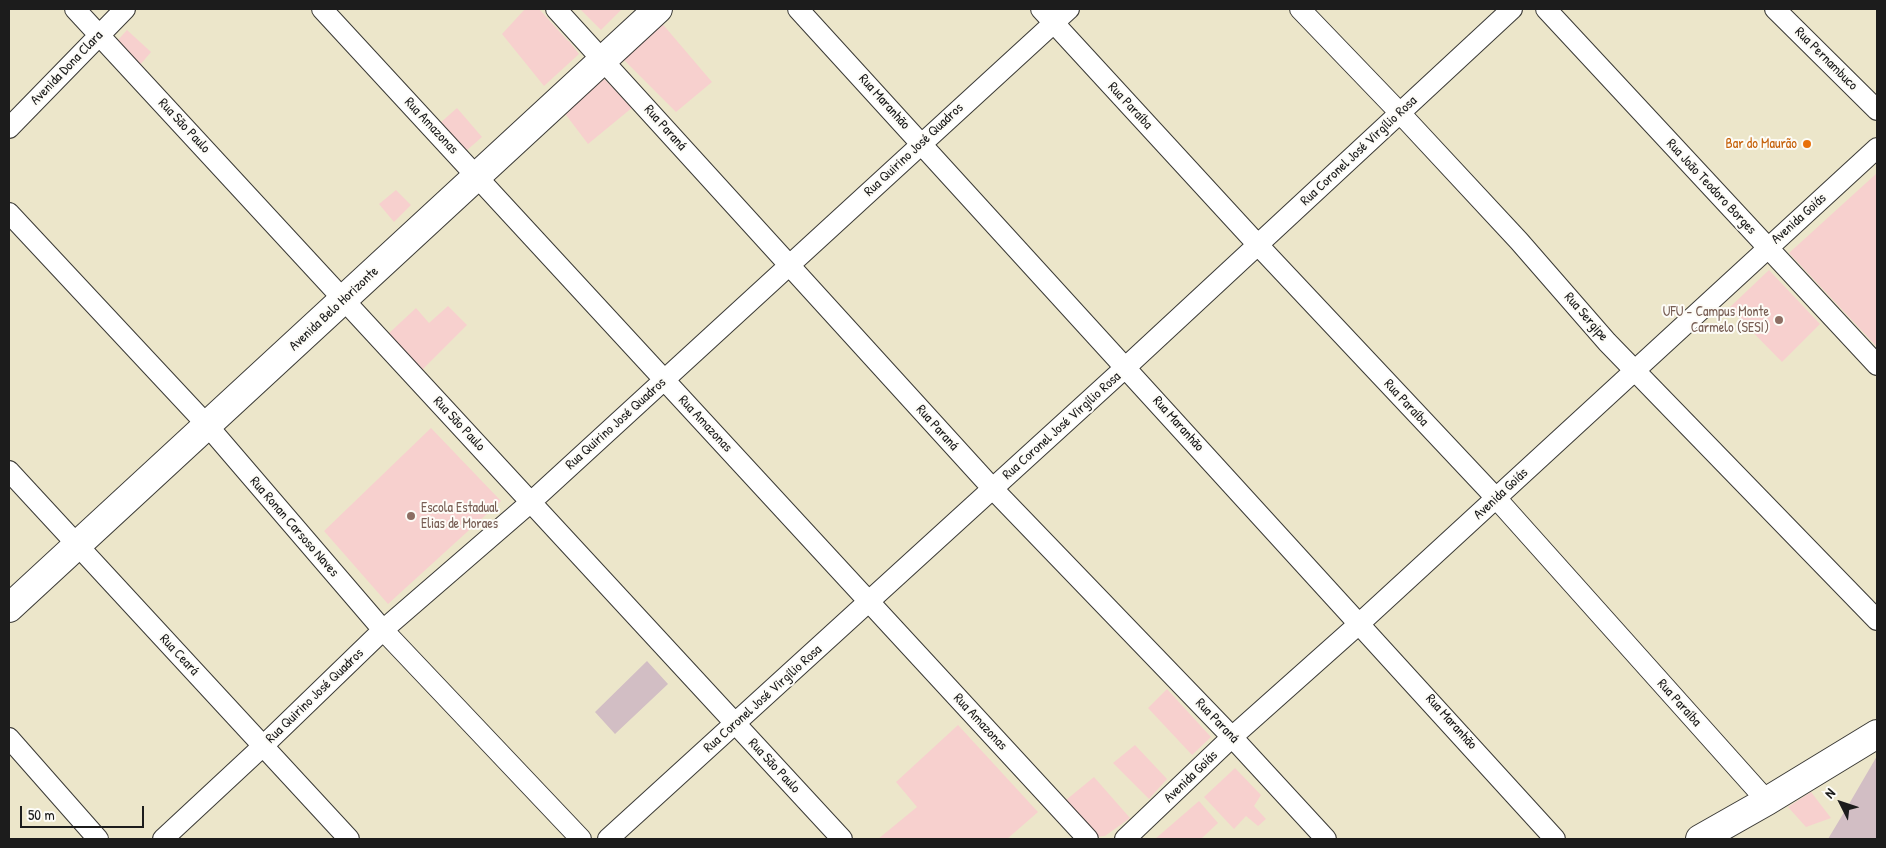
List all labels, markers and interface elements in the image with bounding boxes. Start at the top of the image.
street label: Rua Pernambuco [1791,24,1861,94]
street label: Avenida Dona Clara [27,27,107,109]
street label: Rua Maranhão [855,71,913,133]
street label: Rua Paraíba [1104,79,1156,133]
street label: Rua Coronel José Virgílio Rosa [1297,93,1421,209]
street label: Rua Amazonas [401,94,461,158]
street label: Rua São Paulo [154,95,214,157]
street label: Rua Quirino José Quadros [861,100,967,200]
street label: Rua Paraná [640,102,690,154]
street label: Rua João Teodoro Borges [1662,136,1760,238]
place label: Bar do Maurão [1726,136,1797,152]
marker: Bar do Maurão [1801,138,1813,150]
street label: Avenida Goiás [1768,190,1830,248]
street label: Avenida Belo Horizonte [286,263,382,355]
street label: Rua Sergipe [1560,289,1612,345]
place label: UFU - Campus Monte Carmelo (SESI) [1663,304,1769,336]
marker: UFU - Campus Monte Carmelo (SESI) [1773,314,1785,326]
street label: Rua Coronel José Virgílio Rosa [999,368,1125,484]
street label: Rua Quirino José Quadros [562,374,670,474]
street label: Rua Paraíba [1380,376,1432,430]
street label: Rua Amazonas [675,392,735,456]
street label: Rua São Paulo [429,393,489,455]
street label: Rua Maranhão [1149,393,1207,455]
street label: Rua Paraná [912,402,962,454]
street label: Avenida Goiás [1470,465,1532,523]
street label: Rua Ronan Carsoso Naves [246,473,342,581]
place label: Escola Estadual Elias de Moraes [421,500,498,532]
marker: Escola Estadual Elias de Moraes [405,510,417,522]
street label: Rua Ceará [156,631,202,679]
street label: Rua Coronel José Virgílio Rosa [700,641,826,757]
street label: Rua Quirino José Quadros [263,645,367,747]
street label: Rua Paraíba [1653,676,1705,730]
street label: Rua Amazonas [950,690,1010,754]
street label: Rua Maranhão [1422,691,1480,753]
street label: Rua Paraná [1192,695,1242,747]
street label: Rua São Paulo [744,735,804,797]
street label: Avenida Goiás [1161,747,1221,807]
north arrow [1816,778,1866,828]
text: N [1820,784,1839,802]
scale bar [22,796,146,828]
text: 50 m [28,804,55,825]

